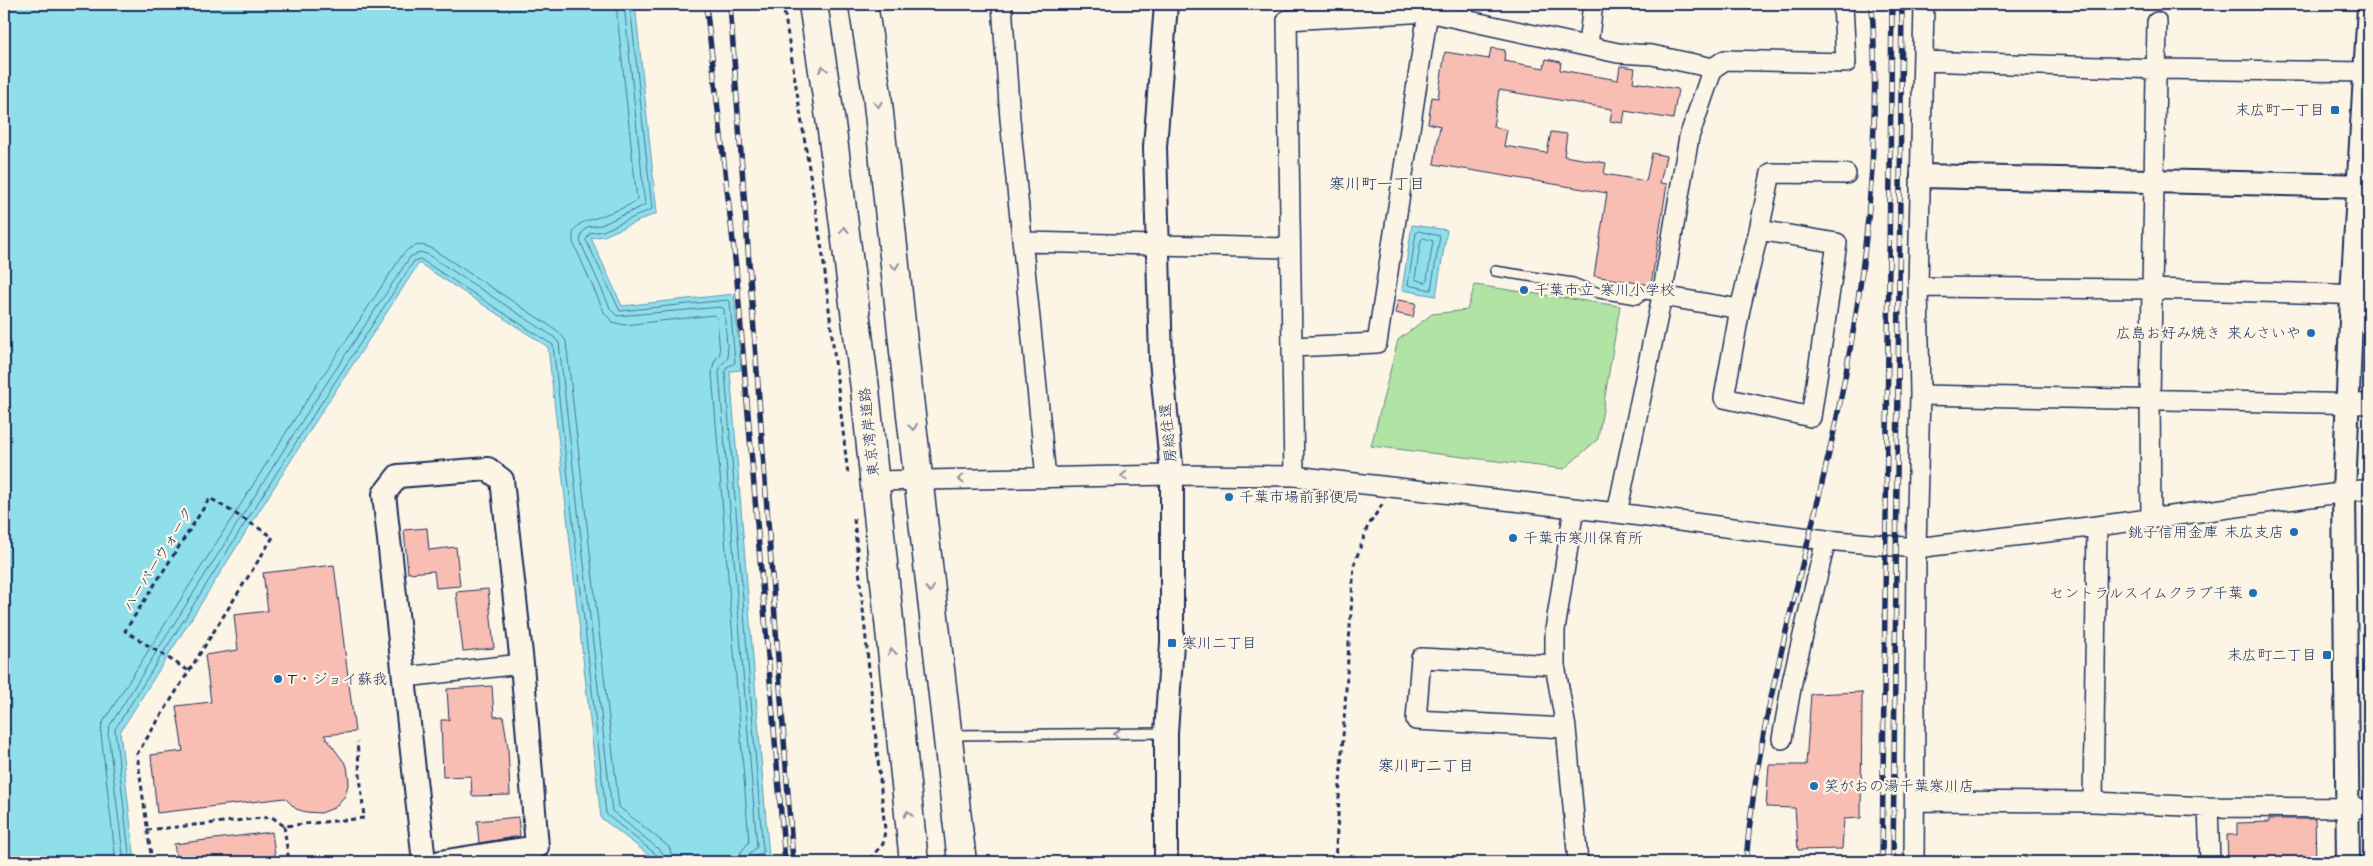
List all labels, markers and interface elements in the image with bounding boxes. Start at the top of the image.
one-way arrow [819,64,829,73]
one-way arrow [872,100,883,108]
place label: 末広町一丁目 [2235,100,2325,121]
marker: 末広町一丁目 [2329,104,2341,116]
district label: 寒川町一丁目 [1329,173,1425,195]
one-way arrow [839,226,850,234]
one-way arrow [889,262,900,270]
place label: 千葉市立 寒川小学校 [1534,280,1675,301]
marker: 千葉市立 寒川小学校 [1518,284,1530,296]
place label: 広島お好み焼き 来んさいや [2116,323,2301,344]
marker: 広島お好み焼き 来んさいや [2305,327,2317,339]
street label: 東京湾岸道路 [854,386,885,478]
street label: 房総往還 [1155,402,1182,464]
one-way arrow [907,423,918,431]
one-way arrow [1119,471,1127,481]
one-way arrow [957,474,965,485]
place label: 千葉市場前郵便局 [1239,487,1359,508]
marker: 千葉市場前郵便局 [1223,491,1235,503]
street label: ハーバーウォーク [118,503,199,616]
place label: 銚子信用金庫 末広支店 [2128,522,2284,543]
marker: 銚子信用金庫 末広支店 [2288,526,2300,538]
place label: 千葉市寒川保育所 [1523,528,1643,549]
marker: 千葉市寒川保育所 [1507,532,1519,544]
place label: セントラルスイムクラブ千葉 [2049,583,2243,604]
one-way arrow [924,585,935,593]
marker: セントラルスイムクラブ千葉 [2247,587,2259,599]
place label: 寒川二丁目 [1182,633,1257,654]
marker: 寒川二丁目 [1166,637,1178,649]
place label: 末広町二丁目 [2227,645,2317,666]
one-way arrow [887,648,898,656]
marker: 末広町二丁目 [2321,649,2333,661]
place label: T・ジョイ蘇我 [288,669,387,690]
marker: T・ジョイ蘇我 [272,673,284,685]
one-way arrow [1113,729,1121,739]
district label: 寒川町二丁目 [1378,755,1474,777]
place label: 笑がおの湯千葉寒川店 [1824,776,1974,797]
marker: 笑がおの湯千葉寒川店 [1808,780,1820,792]
one-way arrow [903,810,914,818]

